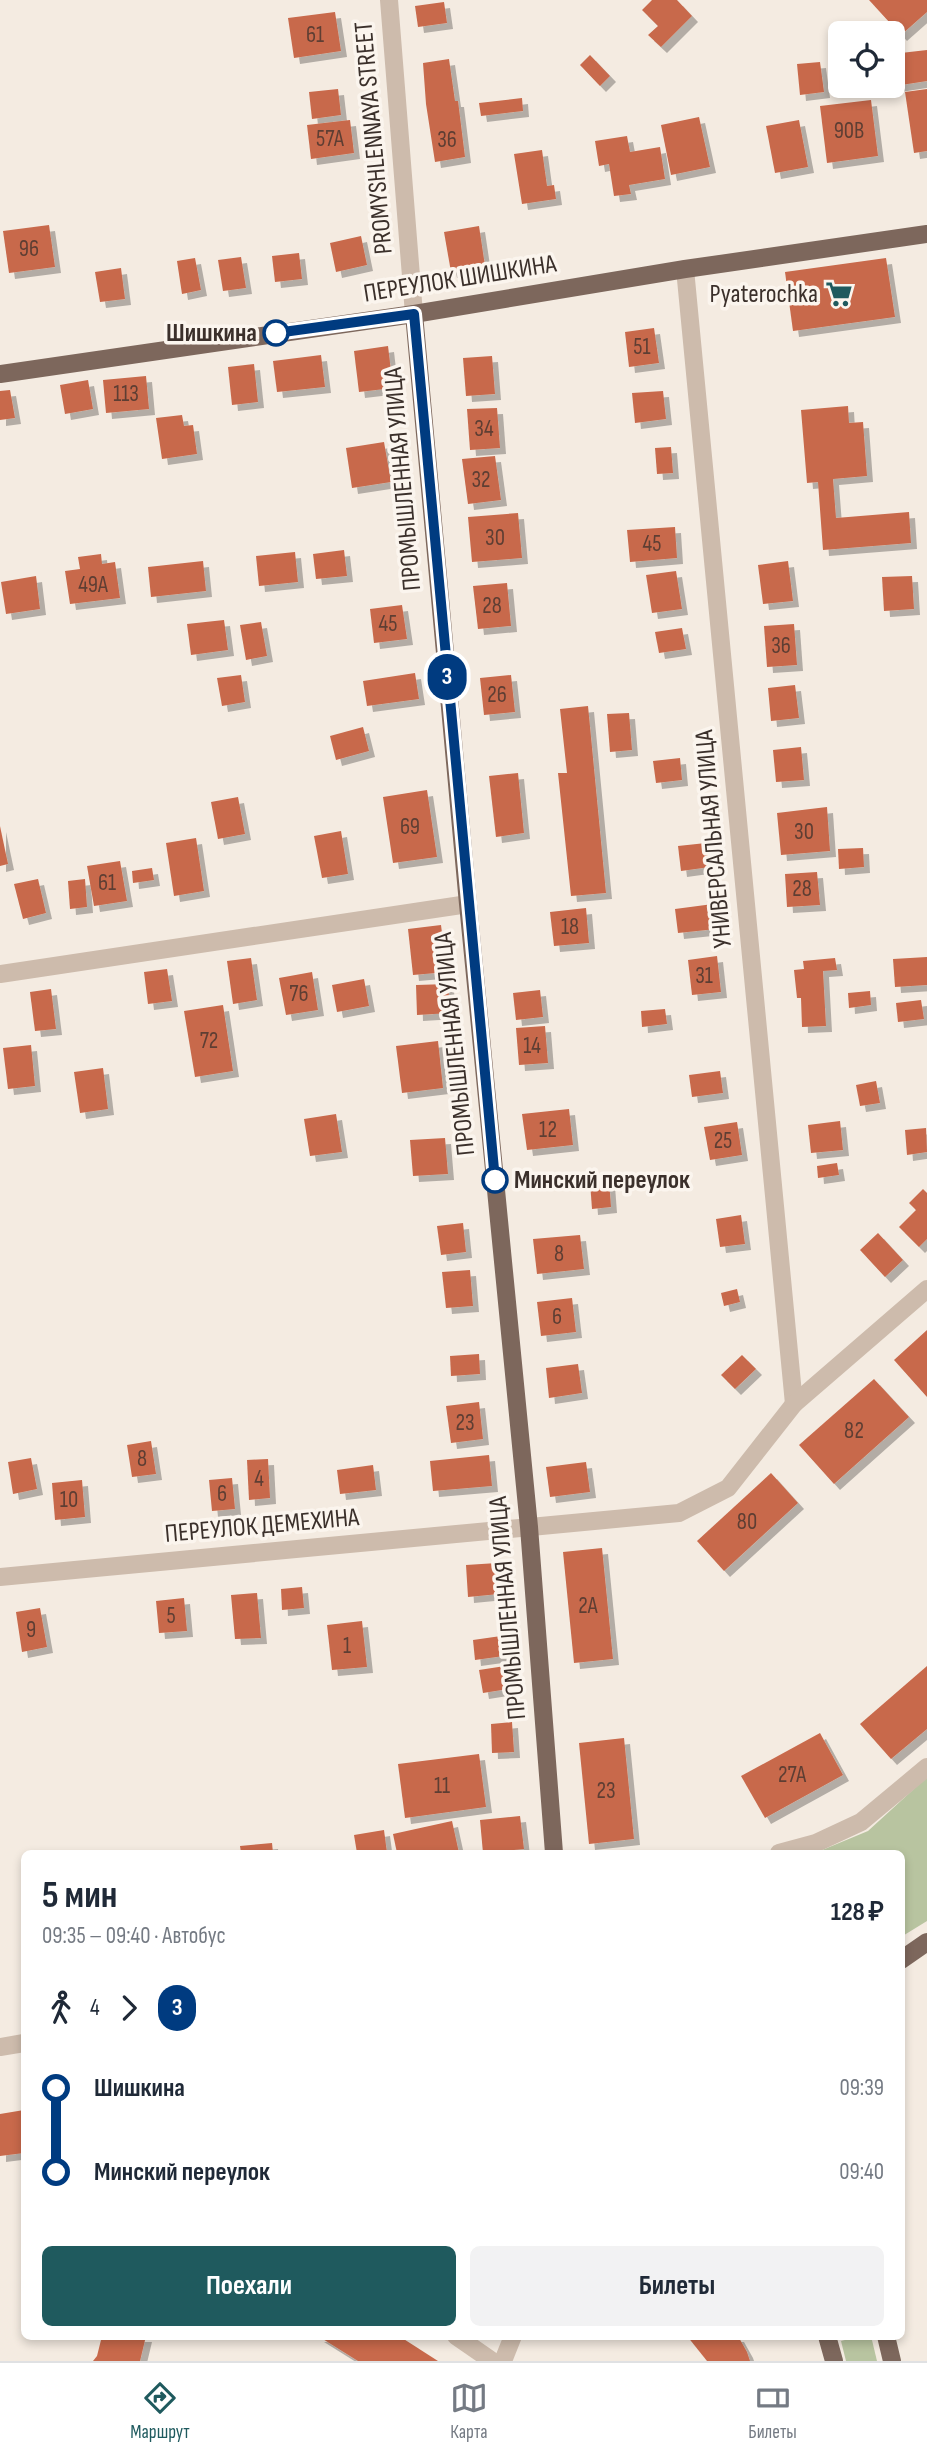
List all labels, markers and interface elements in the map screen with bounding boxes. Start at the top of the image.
street label: PROMYSHLENNAYA STREET [348,20,400,256]
house number: 61 [306,21,324,49]
map controls [828,21,905,98]
button: locate [828,21,905,98]
house number: 90В [834,117,864,145]
house number: 57А [316,125,344,153]
house number: 36 [437,126,457,154]
house number: 96 [19,235,39,263]
street label: ПЕРЕУЛОК ШИШКИНА [361,248,559,310]
place label: Pyaterochka [710,279,818,310]
supermarket icon: Pyaterochka [824,279,854,309]
place label: Шишкина [166,318,257,349]
marker: Шишкина [263,320,289,346]
house number: 51 [633,333,651,361]
street label: ПРОМЫШЛЕННАЯ УЛИЦА [378,365,428,592]
house number: 113 [113,380,139,408]
house number: 34 [474,415,494,443]
house number: 32 [471,466,491,494]
house number: 30 [485,524,505,552]
house number: 45 [643,530,661,558]
house number: 49А [78,571,108,599]
house number: 28 [482,592,502,620]
house number: 45 [379,610,397,638]
house number: 36 [771,632,791,660]
line badge: 3 [424,654,470,700]
text: 3 [442,662,452,691]
house number: 26 [487,681,507,709]
street label: УНИВЕРСАЛЬНАЯ УЛИЦА [689,728,739,950]
house number: 69 [400,813,420,841]
house number: 30 [794,818,814,846]
house number: 61 [98,869,116,897]
house number: 28 [792,875,812,903]
house number: 18 [561,913,579,941]
street label: ПРОМЫШЛЕННАЯ УЛИЦА [428,930,482,1157]
house number: 31 [695,962,713,990]
house number: 76 [289,980,309,1008]
house number: 72 [200,1027,218,1055]
house number: 14 [523,1032,541,1060]
house number: 12 [539,1116,557,1144]
house number: 25 [714,1127,732,1155]
place label: Минский переулок [514,1165,690,1196]
marker: Минский переулок [482,1167,508,1193]
house number: 8 [554,1240,564,1268]
house number: 6 [552,1303,562,1331]
house number: 23 [455,1409,475,1437]
house number: 82 [844,1417,864,1445]
house number: 8 [137,1445,147,1473]
house number: 4 [254,1465,264,1493]
house number: 6 [217,1480,227,1508]
house number: 10 [60,1486,78,1514]
street label: ПРОМЫШЛЕННАЯ УЛИЦА [483,1494,533,1721]
street label: ПЕРЕУЛОК ДЕМЕХИНА [164,1502,361,1550]
house number: 80 [737,1508,757,1536]
house number: 2А [578,1592,598,1620]
house number: 5 [166,1602,176,1630]
house number: 9 [26,1616,36,1644]
house number: 1 [343,1632,351,1660]
house number: 27А [778,1761,806,1789]
house number: 11 [434,1772,450,1800]
house number: 23 [596,1777,616,1805]
text: 5 мин [42,1873,117,1918]
text: 128 ₽ [831,1897,884,1928]
text: 09:35 – 09:40 · Автобус [42,1922,226,1950]
icon: walk [42,1989,80,2027]
icon: forward [110,1989,148,2027]
text: 3 [172,1993,182,2022]
text: 4 [90,1994,100,2022]
text: Шишкина [94,2073,185,2104]
text: 09:39 [839,2074,884,2102]
text: Минский переулок [94,2157,270,2188]
text: 09:40 [839,2158,884,2186]
button: Поехали [42,2246,456,2326]
button: Билеты [470,2246,884,2326]
tab: Маршрут [130,2379,190,2444]
tab: Карта [450,2379,488,2444]
tab: Билеты [748,2379,797,2444]

